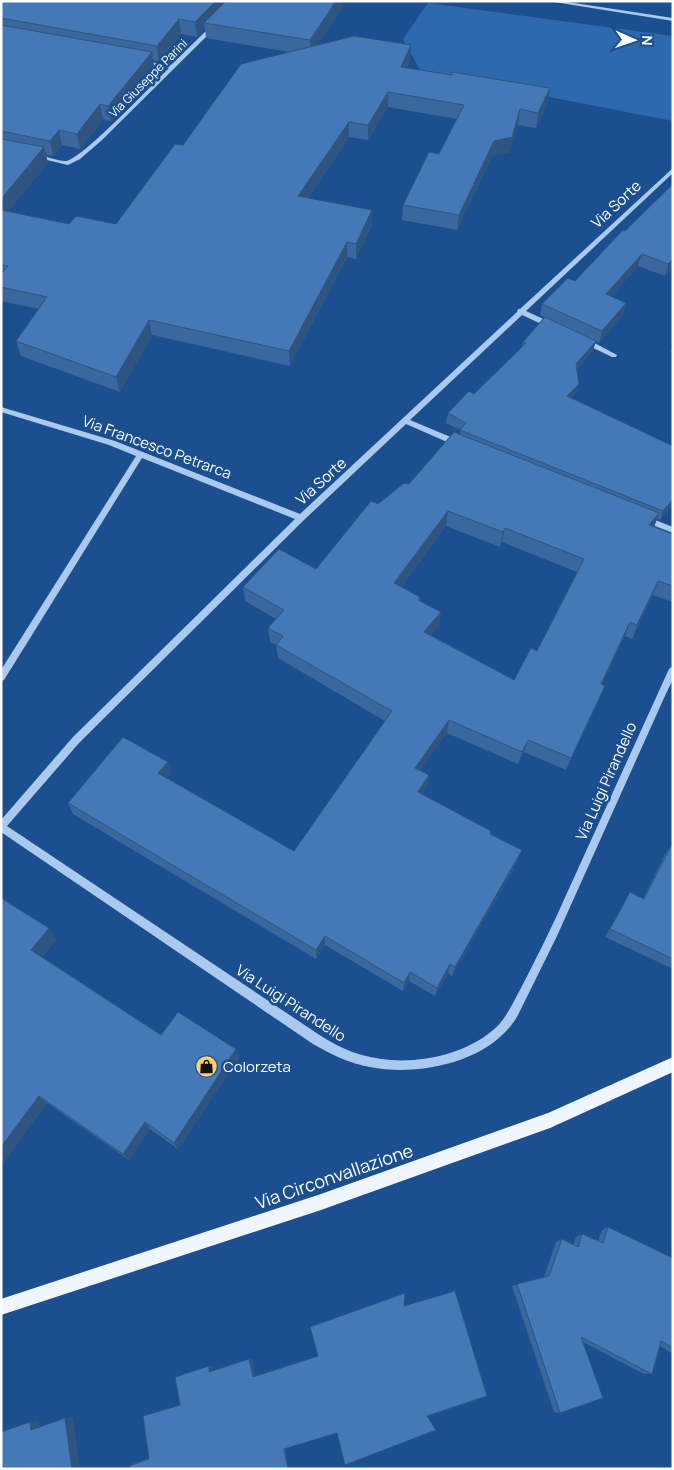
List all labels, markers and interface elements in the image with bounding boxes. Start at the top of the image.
north arrow [609,15,659,65]
street label: Via Giuseppe Parini [105,35,191,121]
text: N [638,35,657,46]
street label: Via Sorte [586,175,646,233]
street label: Via Francesco Petrarca [80,410,234,484]
street label: Via Sorte [291,452,351,509]
street label: Via Luigi Pirandello [570,718,642,843]
street label: Via Luigi Pirandello [232,959,350,1047]
shop icon: Colorzeta [195,1054,219,1078]
place label: Colorzeta [223,1056,291,1077]
street label: Via Circonvallazione [252,1138,416,1214]

